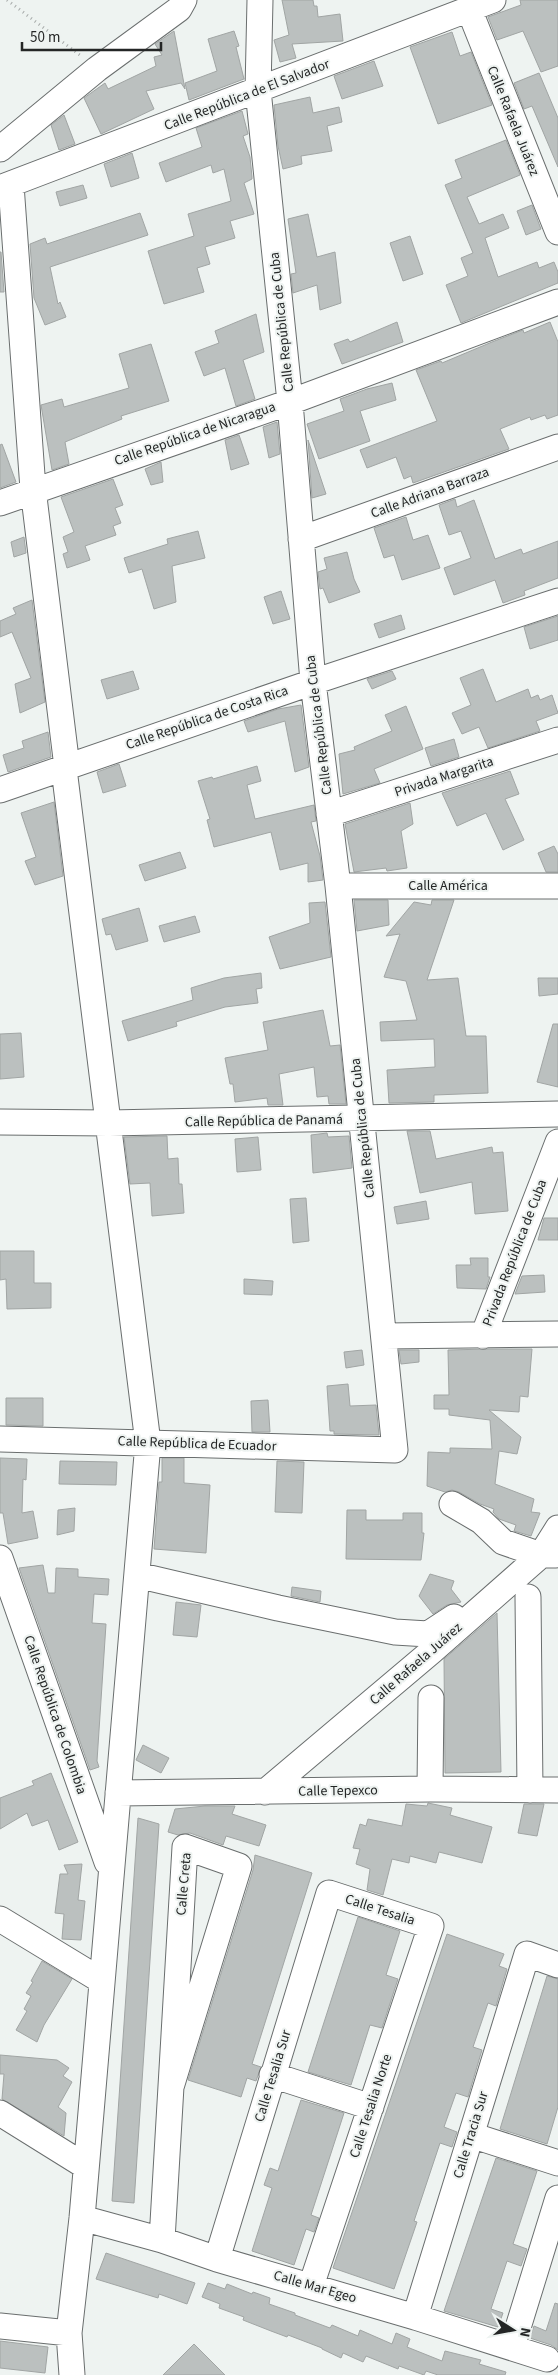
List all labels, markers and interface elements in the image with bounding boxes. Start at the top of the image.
scale bar [22,20,161,52]
text: 50 m [30,27,60,48]
street label: Calle República de El Salvador [161,54,333,136]
street label: Calle Rafaela Juárez [482,63,544,179]
street label: Calle República de Cuba [265,251,299,393]
street label: Calle República de Nicaragua [112,397,278,471]
street label: Calle Adriana Barraza [368,462,492,524]
street label: Calle República de Cuba [301,654,337,796]
street label: Calle República de Costa Rica [123,681,291,755]
street label: Privada Margarita [392,752,496,802]
street label: Calle América [408,876,488,896]
street label: Calle República de Cuba [346,1057,380,1199]
street label: Calle República de Panamá [185,1110,343,1132]
street label: Privada República de Cuba [478,1177,552,1329]
street label: Calle República de Ecuador [117,1431,277,1457]
street label: Calle Rafaela Juárez [365,1618,467,1710]
street label: Calle República de Colombia [18,1633,92,1797]
street label: Calle Tepexco [298,1780,378,1802]
street label: Calle Creta [171,1852,197,1916]
street label: Calle Tesalia [342,1889,418,1931]
street label: Calle Tesalia Sur [250,2027,297,2124]
street label: Calle Tesalia Norte [345,2051,397,2161]
street label: Calle Tracia Sur [448,2089,494,2181]
street label: Calle Mar Egeo [271,2266,359,2308]
north arrow [488,2305,538,2355]
text: N [514,2326,535,2339]

